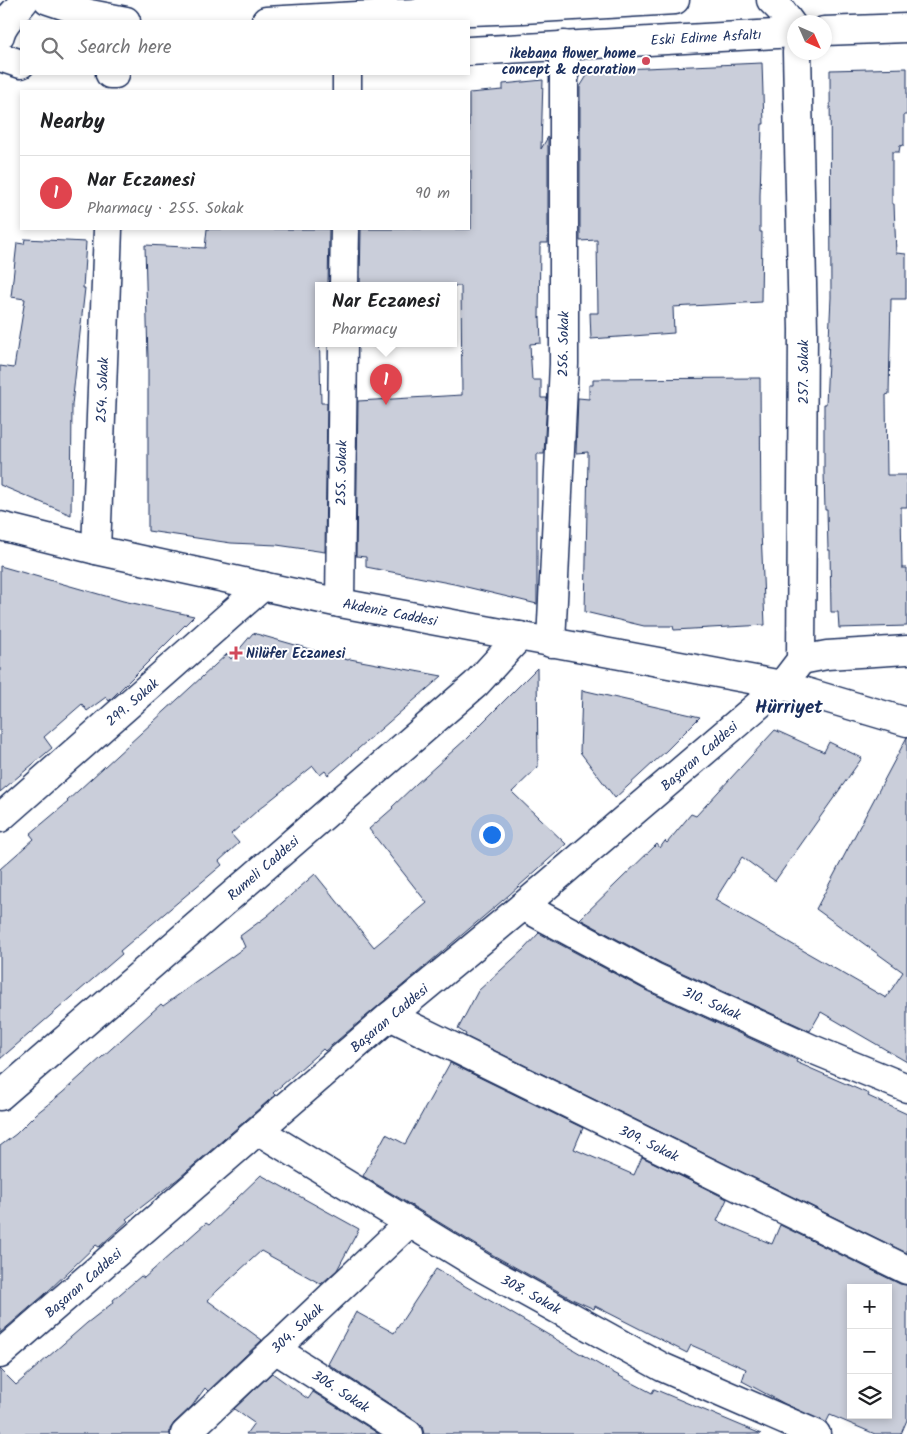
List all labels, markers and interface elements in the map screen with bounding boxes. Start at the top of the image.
north arrow [787,15,832,60]
search box [20,20,470,75]
street label: Eski Edirne Asfaltı [650,24,762,52]
text: Search here [78,33,172,63]
icon: search [38,34,66,62]
place label: ikebana flower home concept & decoration [502,43,636,81]
marker: ikebana flower home concept & decoration [640,55,652,67]
text: Nearby [40,106,105,139]
text: Nar Eczanesi [87,166,195,196]
text: 1 [54,181,58,206]
text: 90 m [415,181,450,206]
text: Pharmacy · 255. Sokak [87,196,244,221]
popup [315,282,457,347]
text: Nar Eczanesi [332,287,440,317]
street label: 256. Sokak [552,310,576,377]
text: Pharmacy [332,317,397,342]
street label: 257. Sokak [793,339,815,404]
street label: 254. Sokak [91,356,115,423]
pin: 1 [370,364,402,405]
street label: 255. Sokak [330,440,354,506]
street label: Akdeniz Caddesi [341,593,439,633]
place label: Nilüfer Eczanesi [246,643,346,665]
marker: Nilüfer Eczanesi [230,647,242,659]
street label: 299. Sokak [101,673,164,732]
district label: Hürriyet [755,693,823,723]
street label: Başaran Caddesi [656,716,744,797]
your location [479,822,505,848]
street label: Rumeli Caddesi [223,831,305,906]
street label: Başaran Caddesi [345,979,434,1058]
street label: 310. Sokak [679,981,745,1027]
street label: 309. Sokak [615,1120,683,1168]
street label: Başaran Caddesi [40,1243,128,1324]
street label: 308. Sokak [496,1269,565,1321]
map controls [847,1284,892,1419]
button: + [847,1284,892,1329]
street label: 304. Sokak [266,1298,329,1359]
button: − [847,1329,892,1374]
street label: 306. Sokak [307,1365,374,1419]
button: layers [847,1374,892,1419]

